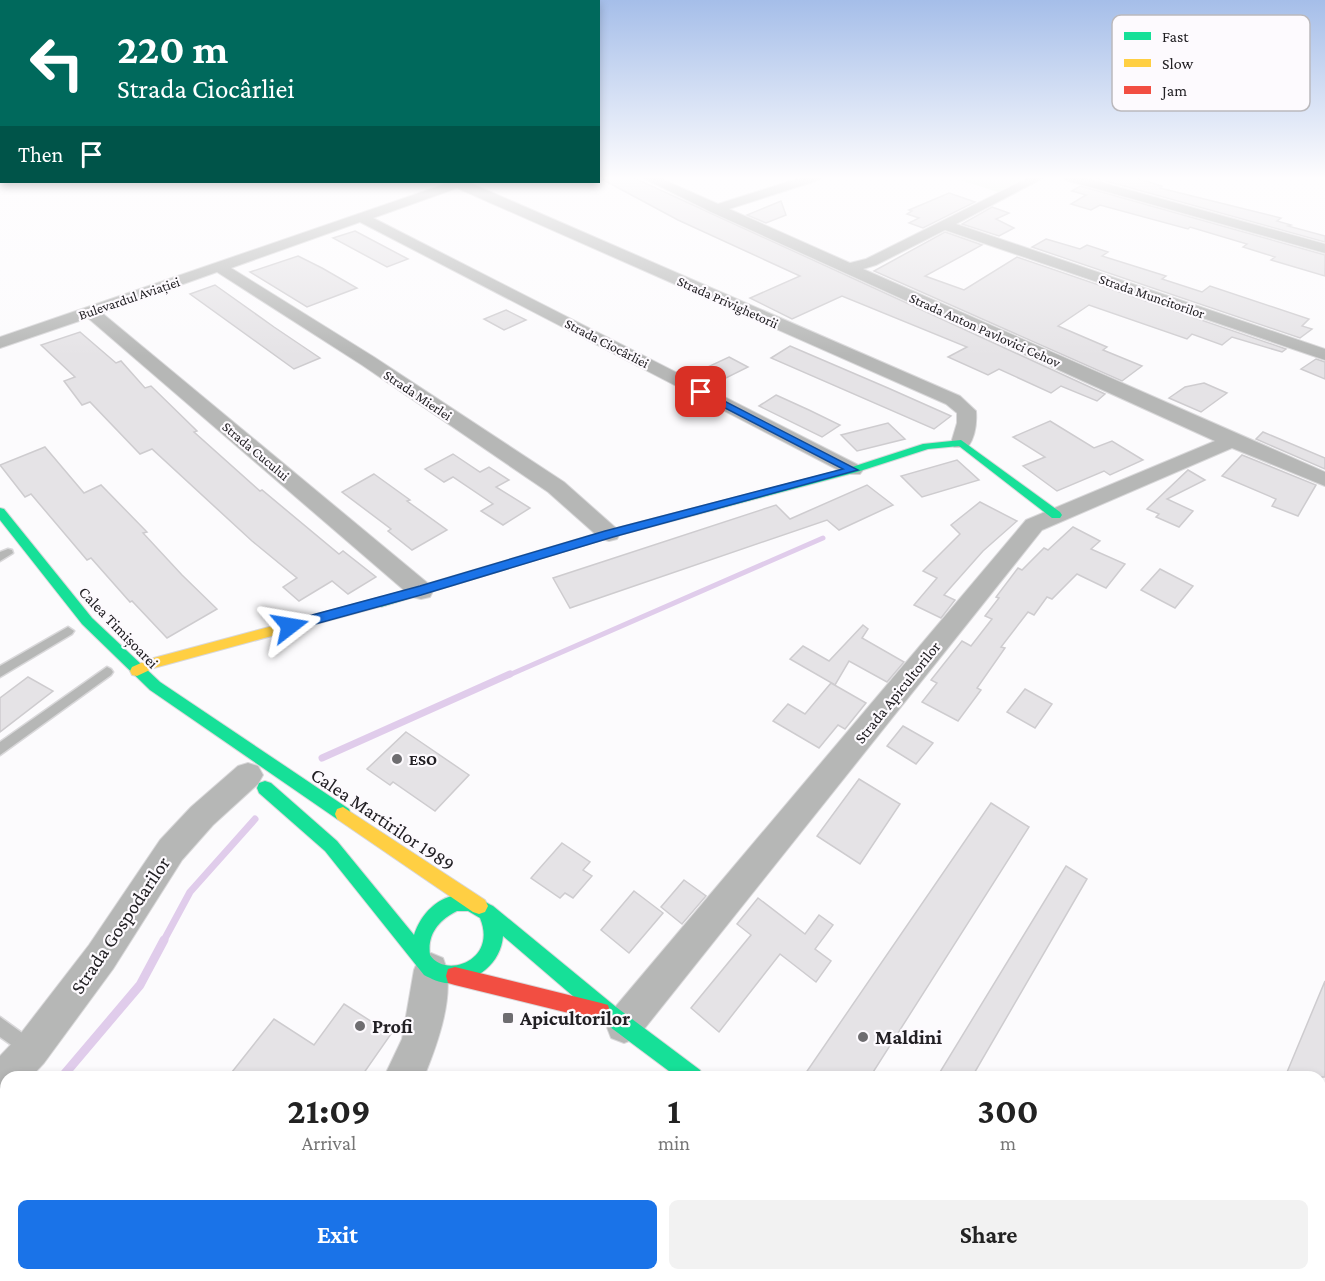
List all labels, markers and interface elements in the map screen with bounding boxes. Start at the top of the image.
legend [1112,15,1310,111]
icon: left [18,24,96,102]
text: 220 m [117,25,228,72]
text: Fast [1162,28,1189,45]
text: Slow [1162,55,1194,72]
text: Strada Ciocârliei [117,74,295,104]
text: Jam [1160,82,1187,100]
icon: arrive [75,138,108,171]
text: Then [18,142,63,167]
street label: Strada Muncitorilor [1097,270,1207,322]
street label: Bulevardul Aviației [76,273,182,324]
street label: Strada Privighetorii [675,273,781,332]
street label: Strada Anton Pavlovici Cehov [907,289,1064,371]
street label: Strada Ciocârliei [562,315,652,371]
street label: Strada Mierlei [381,366,455,424]
pin [675,366,726,417]
icon: arrive [684,375,717,408]
street label: Strada Cucului [219,418,293,484]
street label: Calea Timișoarei [74,583,162,673]
position arrow [258,594,322,658]
street label: Strada Apicultorilor [851,638,945,747]
place label: ESO [409,751,437,768]
marker: ESO [390,752,404,766]
street label: Calea Martirilor 1989 [307,763,459,875]
street label: Strada Gospodarilor [66,852,175,998]
place label: Apicultorilor [519,1007,630,1029]
marker: Apicultorilor [501,1011,515,1025]
place label: Profi [372,1015,413,1037]
marker: Profi [353,1019,367,1033]
place label: Maldini [875,1026,942,1048]
marker: Maldini [856,1030,870,1044]
text: 21:09 [287,1091,371,1131]
text: 1 [667,1091,681,1131]
text: 300 [977,1091,1039,1131]
text: Arrival [302,1132,356,1154]
text: min [658,1132,690,1154]
text: m [1000,1132,1016,1154]
button: Exit [18,1200,657,1269]
button: Share [669,1200,1308,1269]

